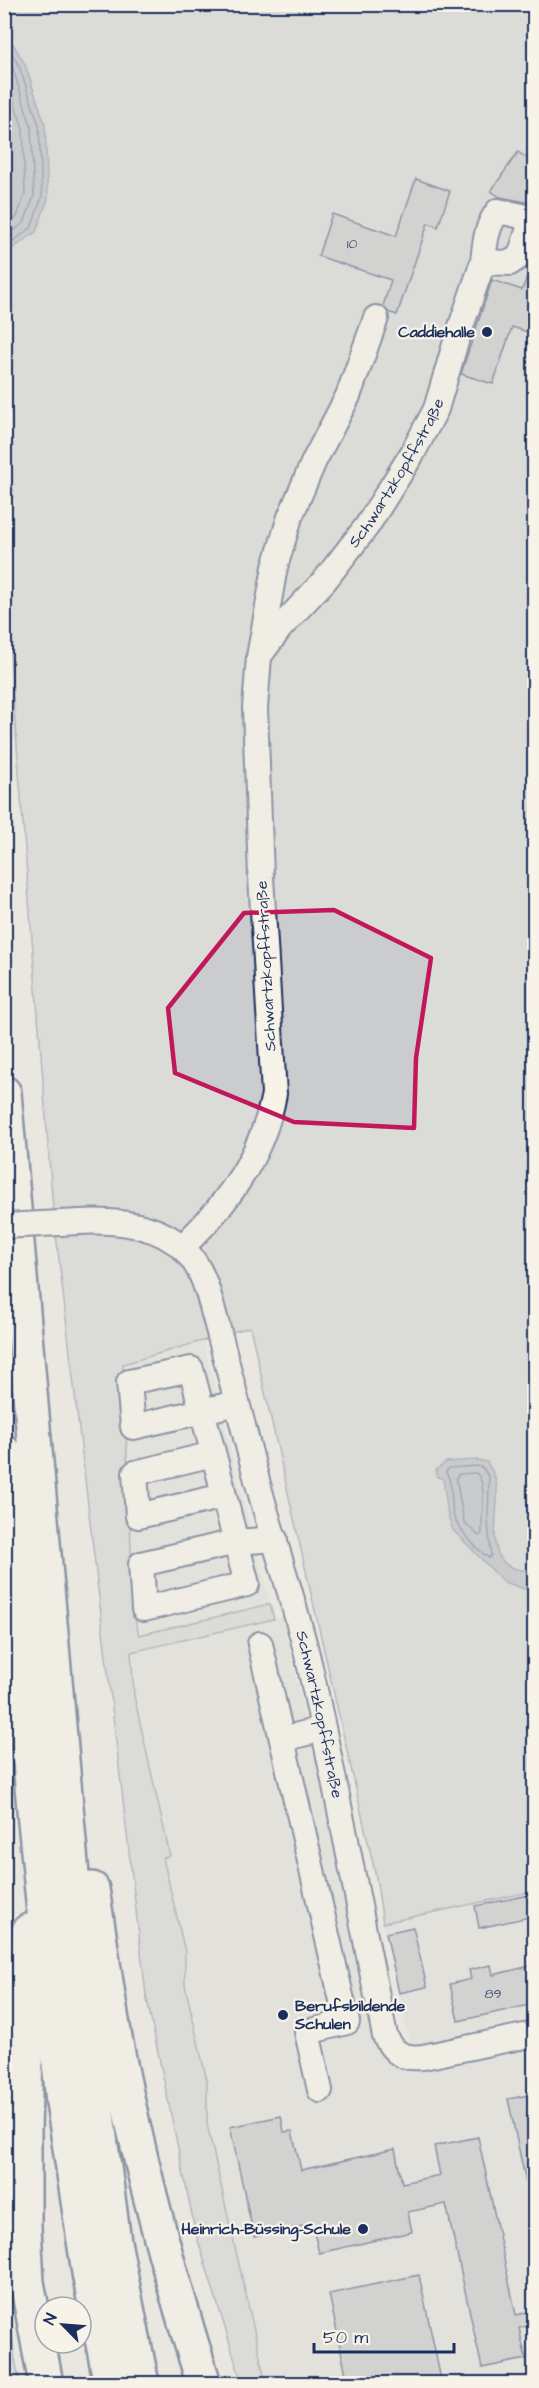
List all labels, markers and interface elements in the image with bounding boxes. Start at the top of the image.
house number: 10 [347,234,357,254]
place label: Caddiehalle [398,321,475,343]
marker: Caddiehalle [480,325,494,339]
street label: Schwartzkopffstraße [343,396,450,552]
street label: Schwartzkopffstraße [251,880,281,1052]
street label: Schwartzkopffstraße [290,1628,348,1800]
house number: 89 [484,1984,502,2004]
place label: Berufsbildende Schulen [294,1995,406,2035]
marker: Berufsbildende Schulen [276,2008,290,2022]
place label: Heinrich-Büssing-Schule [181,2218,351,2242]
marker: Heinrich-Büssing-Schule [356,2222,370,2236]
north arrow [33,2295,93,2355]
text: N [38,2310,62,2328]
scale bar [314,2316,454,2354]
text: 50 m [323,2325,368,2350]

